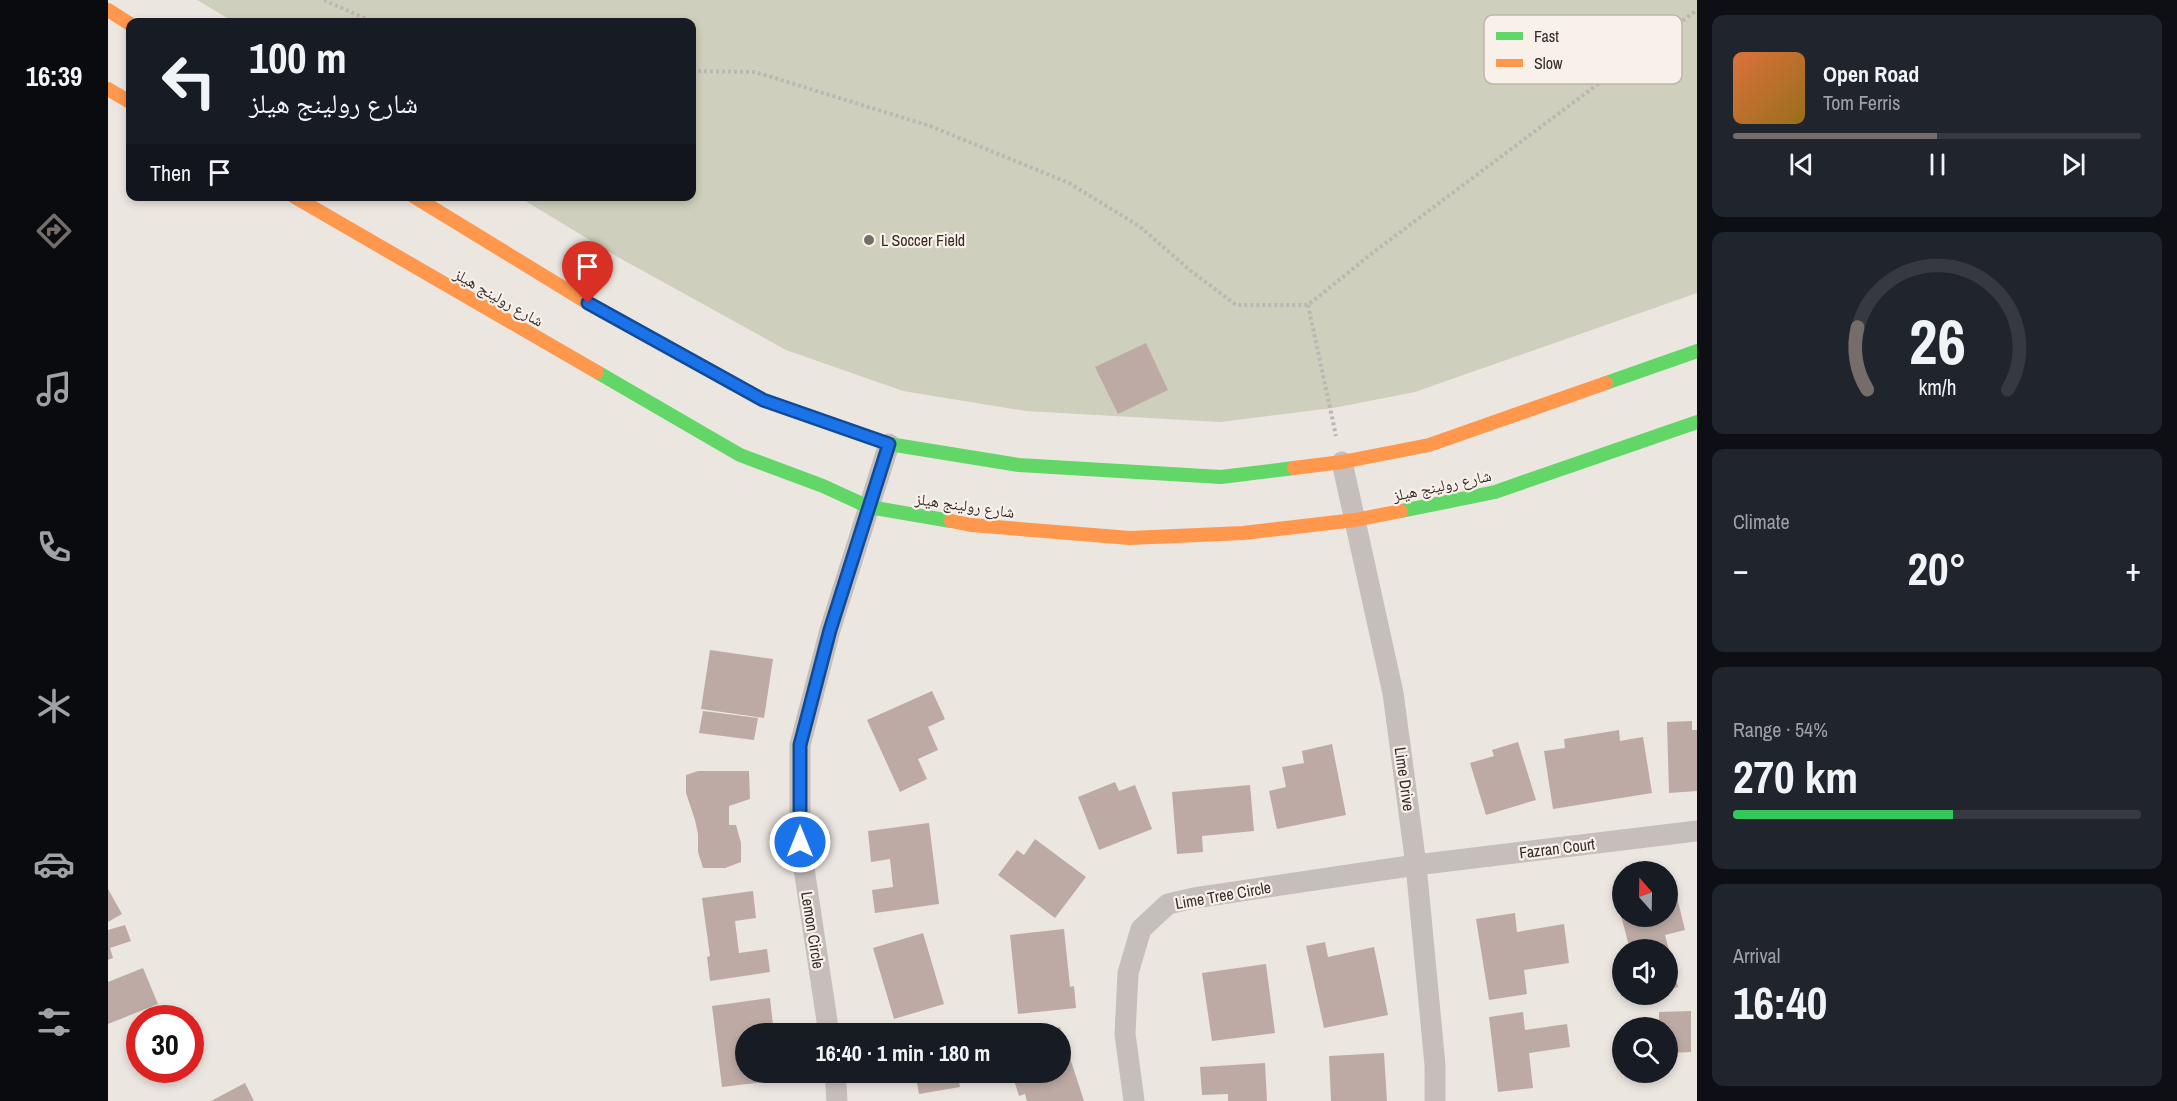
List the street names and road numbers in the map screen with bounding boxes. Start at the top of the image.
street label: شارع رولينج هيلز [449,262,548,332]
street label: شارع رولينج هيلز [1390,464,1493,506]
street label: شارع رولينج هيلز [913,487,1016,523]
street label: Lime Drive [1390,746,1420,812]
street label: Fazran Court [1518,832,1596,864]
street label: Lime Tree Circle [1173,876,1273,914]
street label: Lemon Circle [796,890,830,970]

